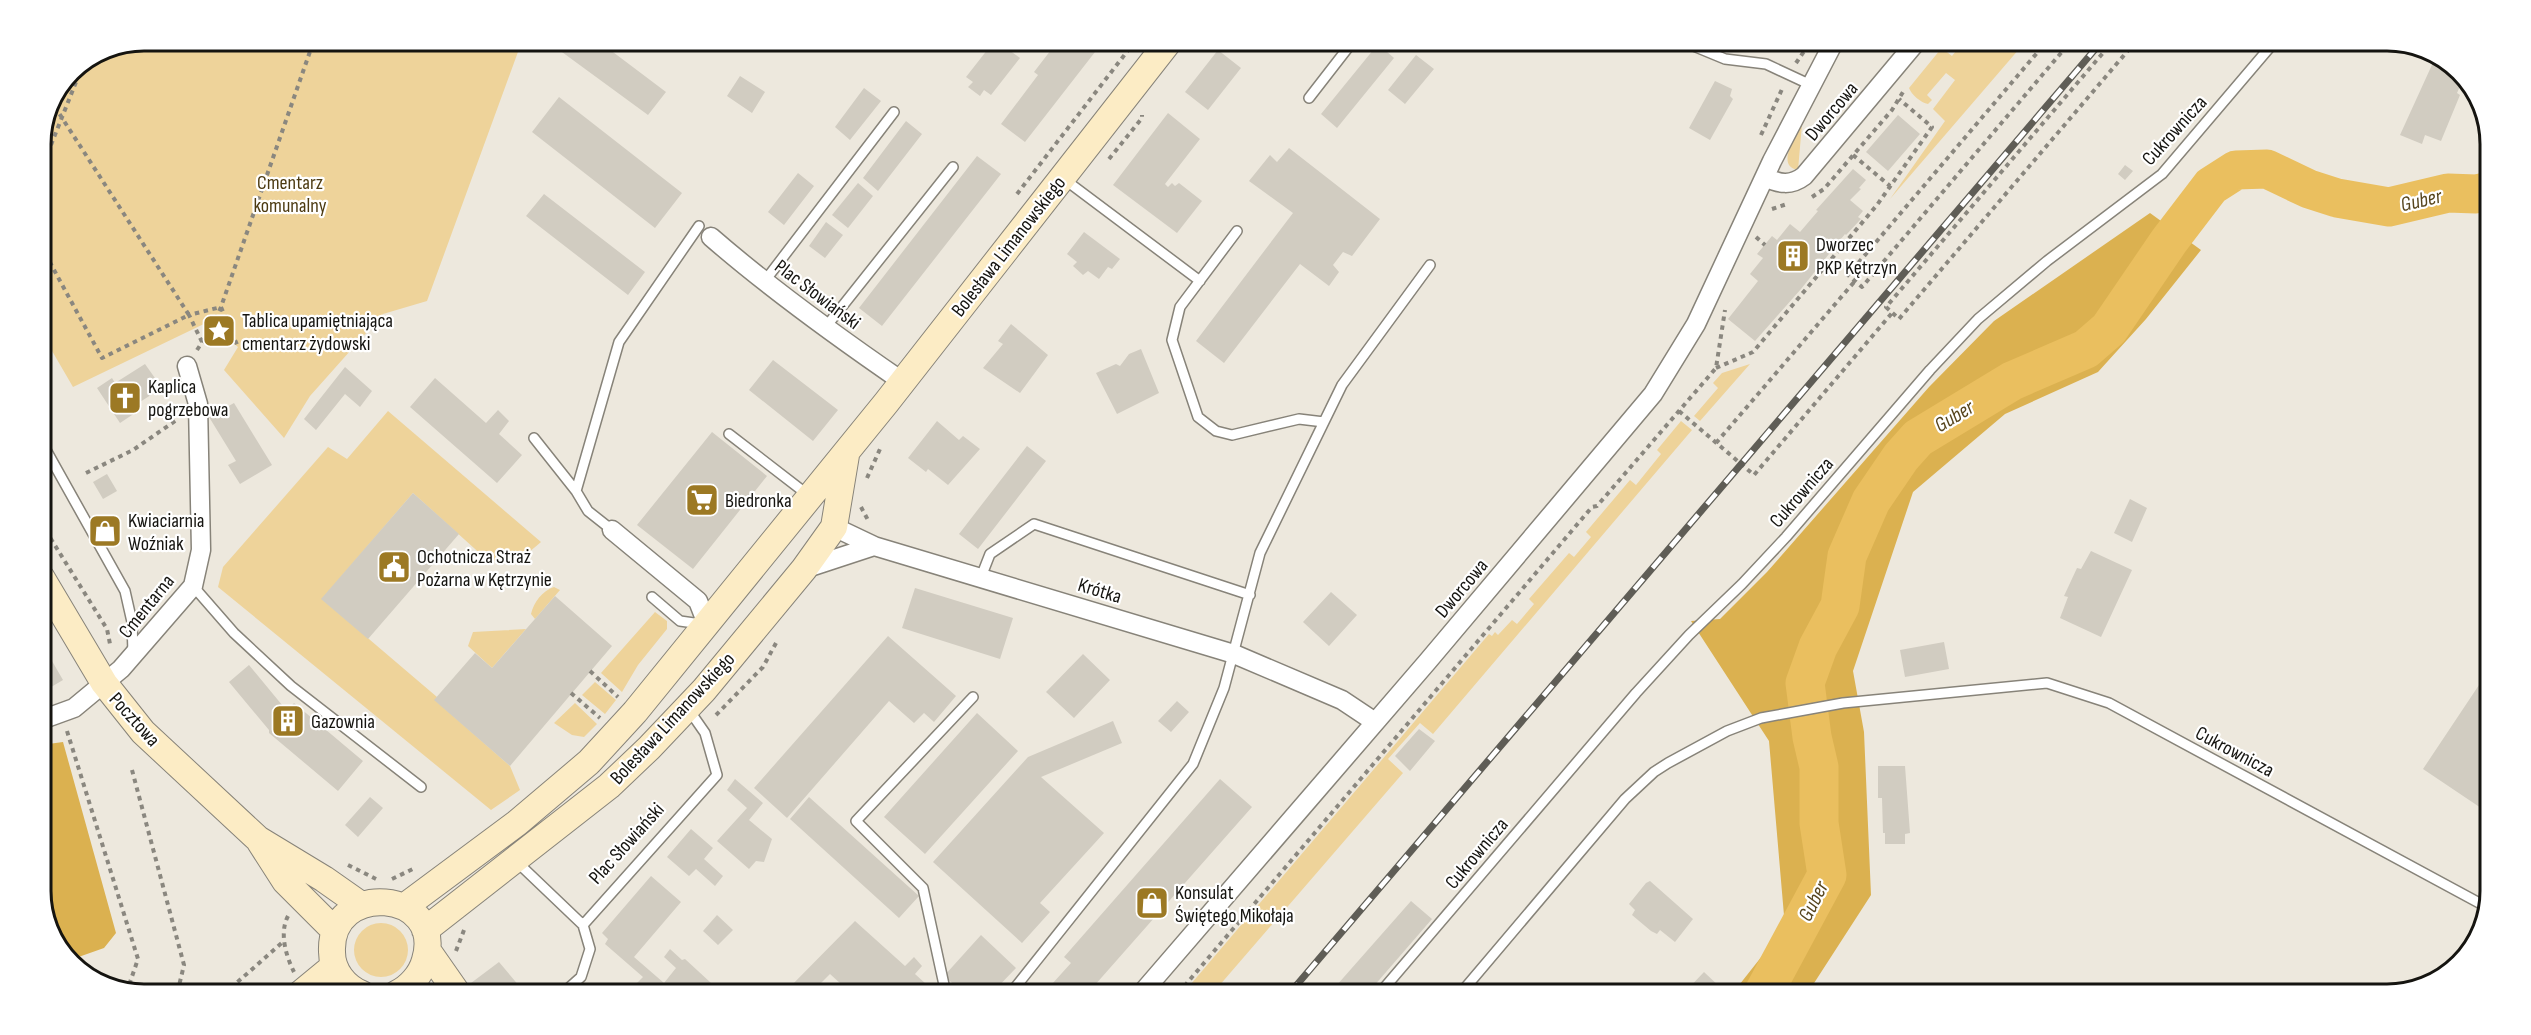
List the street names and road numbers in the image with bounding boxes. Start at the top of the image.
street label: Dworcowa [1800,77,1863,146]
street label: Cukrownicza [2137,91,2212,170]
street label: Bolesława Limanowskiego [946,172,1071,322]
street label: Plac Słowiański [770,255,865,335]
street label: Cukrownicza [1765,453,1839,533]
street label: Dworcowa [1430,554,1493,623]
street label: Cmentarna [114,570,180,643]
street label: Krótka [1075,573,1124,609]
street label: Bolesława Limanowskiego [605,648,740,790]
street label: Pocztowa [104,688,165,752]
street label: Cukrownicza [2191,721,2278,783]
street label: Plac Słowiański [584,798,670,889]
street label: Cukrownicza [1440,813,1513,894]

